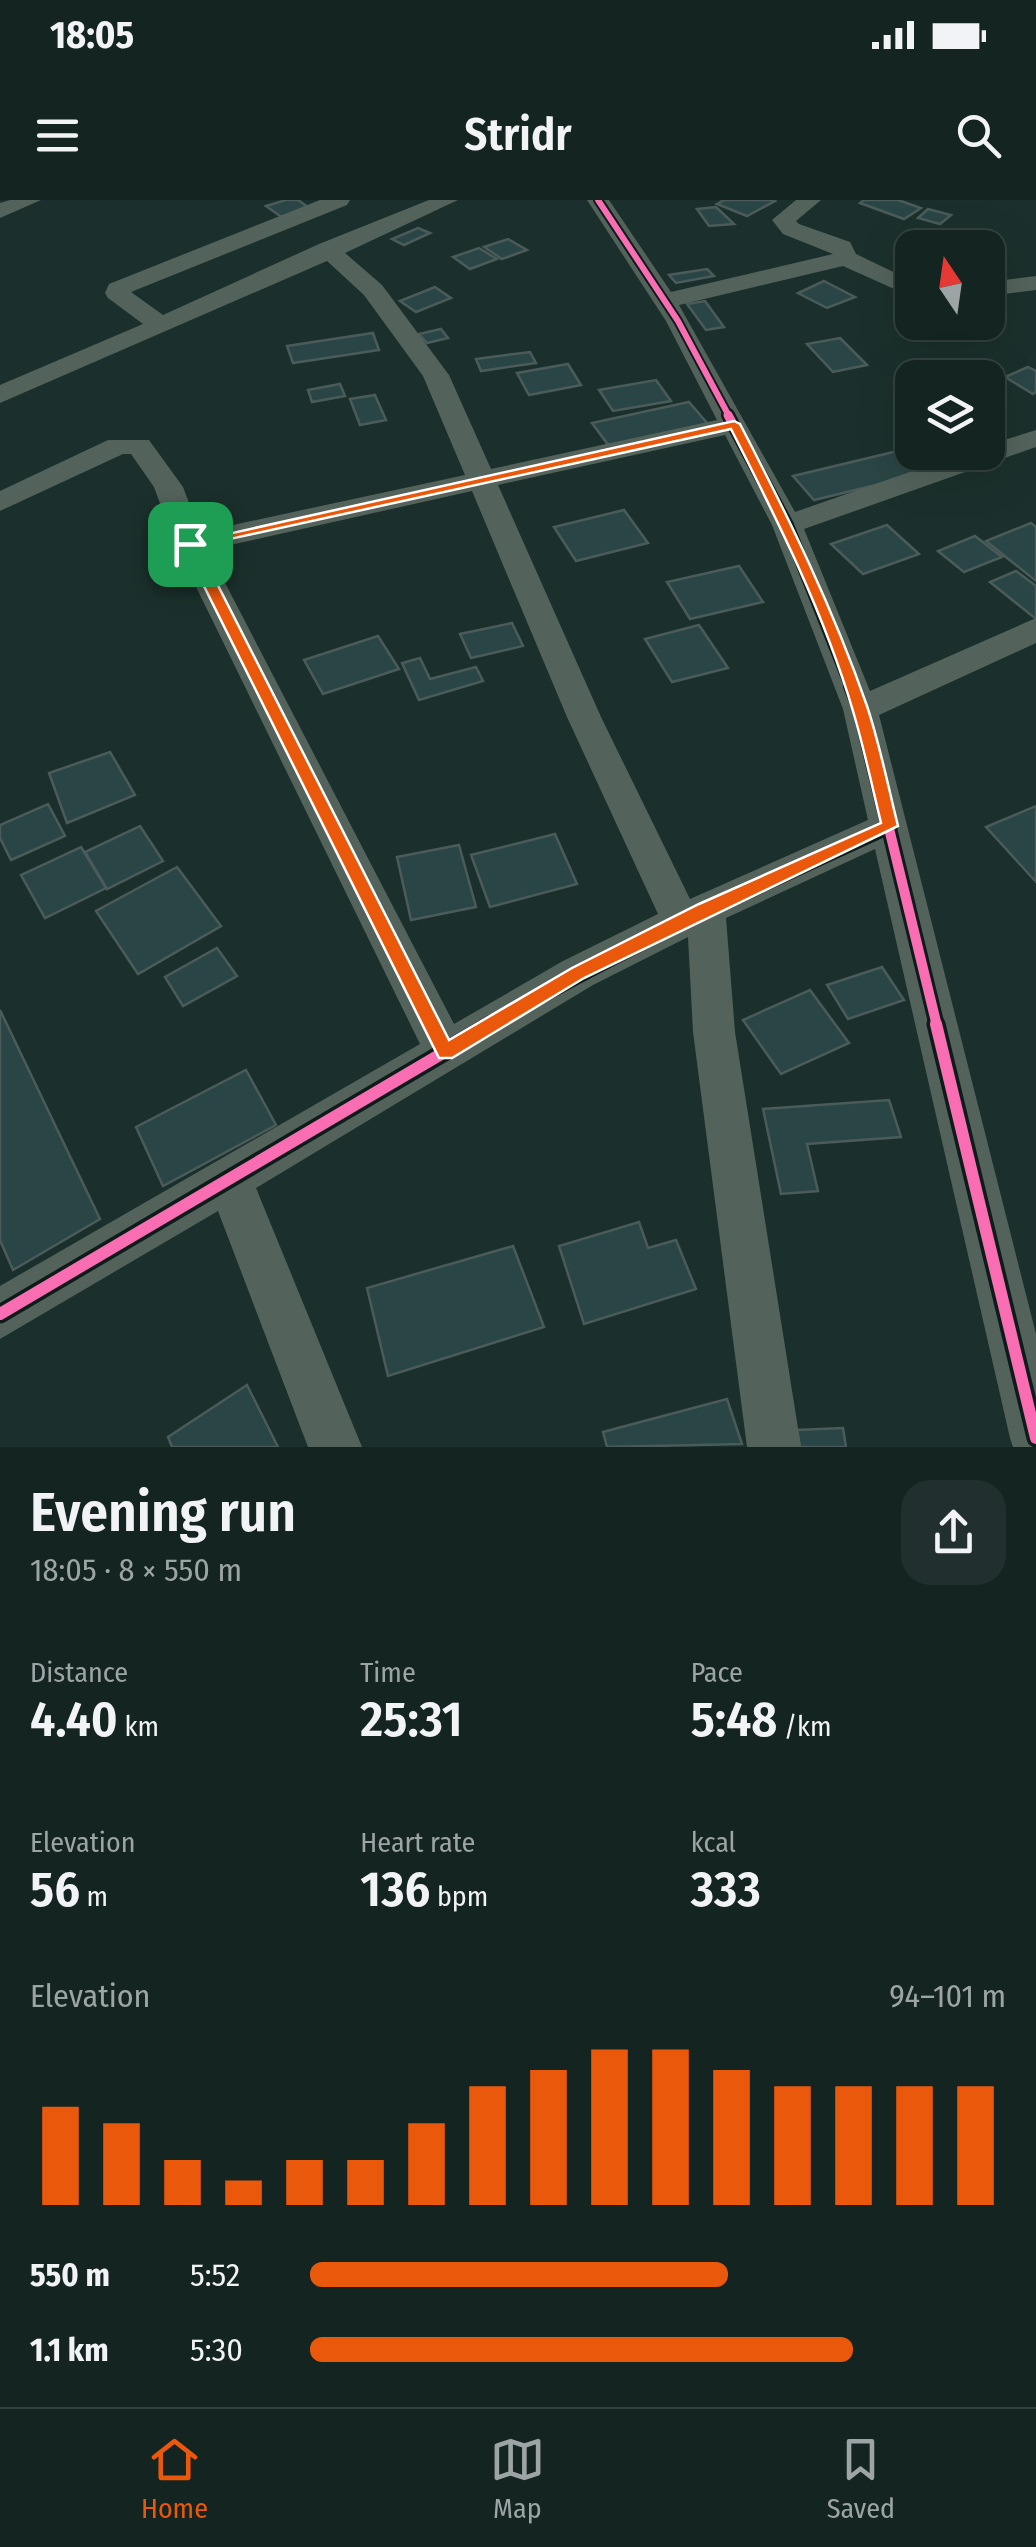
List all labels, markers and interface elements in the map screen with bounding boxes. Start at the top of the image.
text: 18:05 [50,12,134,58]
icon: menu [30,108,85,163]
text: Stridr [464,108,572,162]
icon: search [951,108,1006,163]
north arrow [895,230,1005,340]
map controls [895,230,1005,470]
button: layers [895,360,1005,470]
pin [148,502,233,587]
icon: arrive [163,517,218,572]
text: Evening run [30,1480,296,1546]
button: share [901,1480,1006,1585]
text: 18:05 · 8 × 550 m [30,1551,242,1589]
text: Distance [30,1656,128,1689]
text: Time [360,1656,416,1689]
text: Pace [691,1656,743,1689]
text: 4.40 [30,1689,118,1749]
text: 25:31 [360,1689,463,1749]
text: 5:48 [691,1689,777,1749]
text: km [118,1710,159,1743]
text: /km [777,1710,832,1743]
text: Elevation [30,1826,135,1859]
text: Heart rate [360,1826,475,1859]
text: kcal [691,1826,736,1859]
text: 56 [30,1859,80,1919]
text: 136 [360,1859,430,1919]
text: 333 [691,1859,761,1919]
text: m [80,1880,108,1913]
text: bpm [430,1880,488,1913]
text: Elevation [30,1977,150,2015]
text: 94–101 m [889,1977,1006,2015]
text: 550 m [30,2256,110,2294]
text: 5:52 [190,2256,240,2294]
text: 1.1 km [30,2331,109,2369]
text: 5:30 [190,2331,243,2369]
tab: Home [141,2432,208,2525]
tab: Map [490,2432,545,2525]
tab: Saved [827,2432,895,2525]

